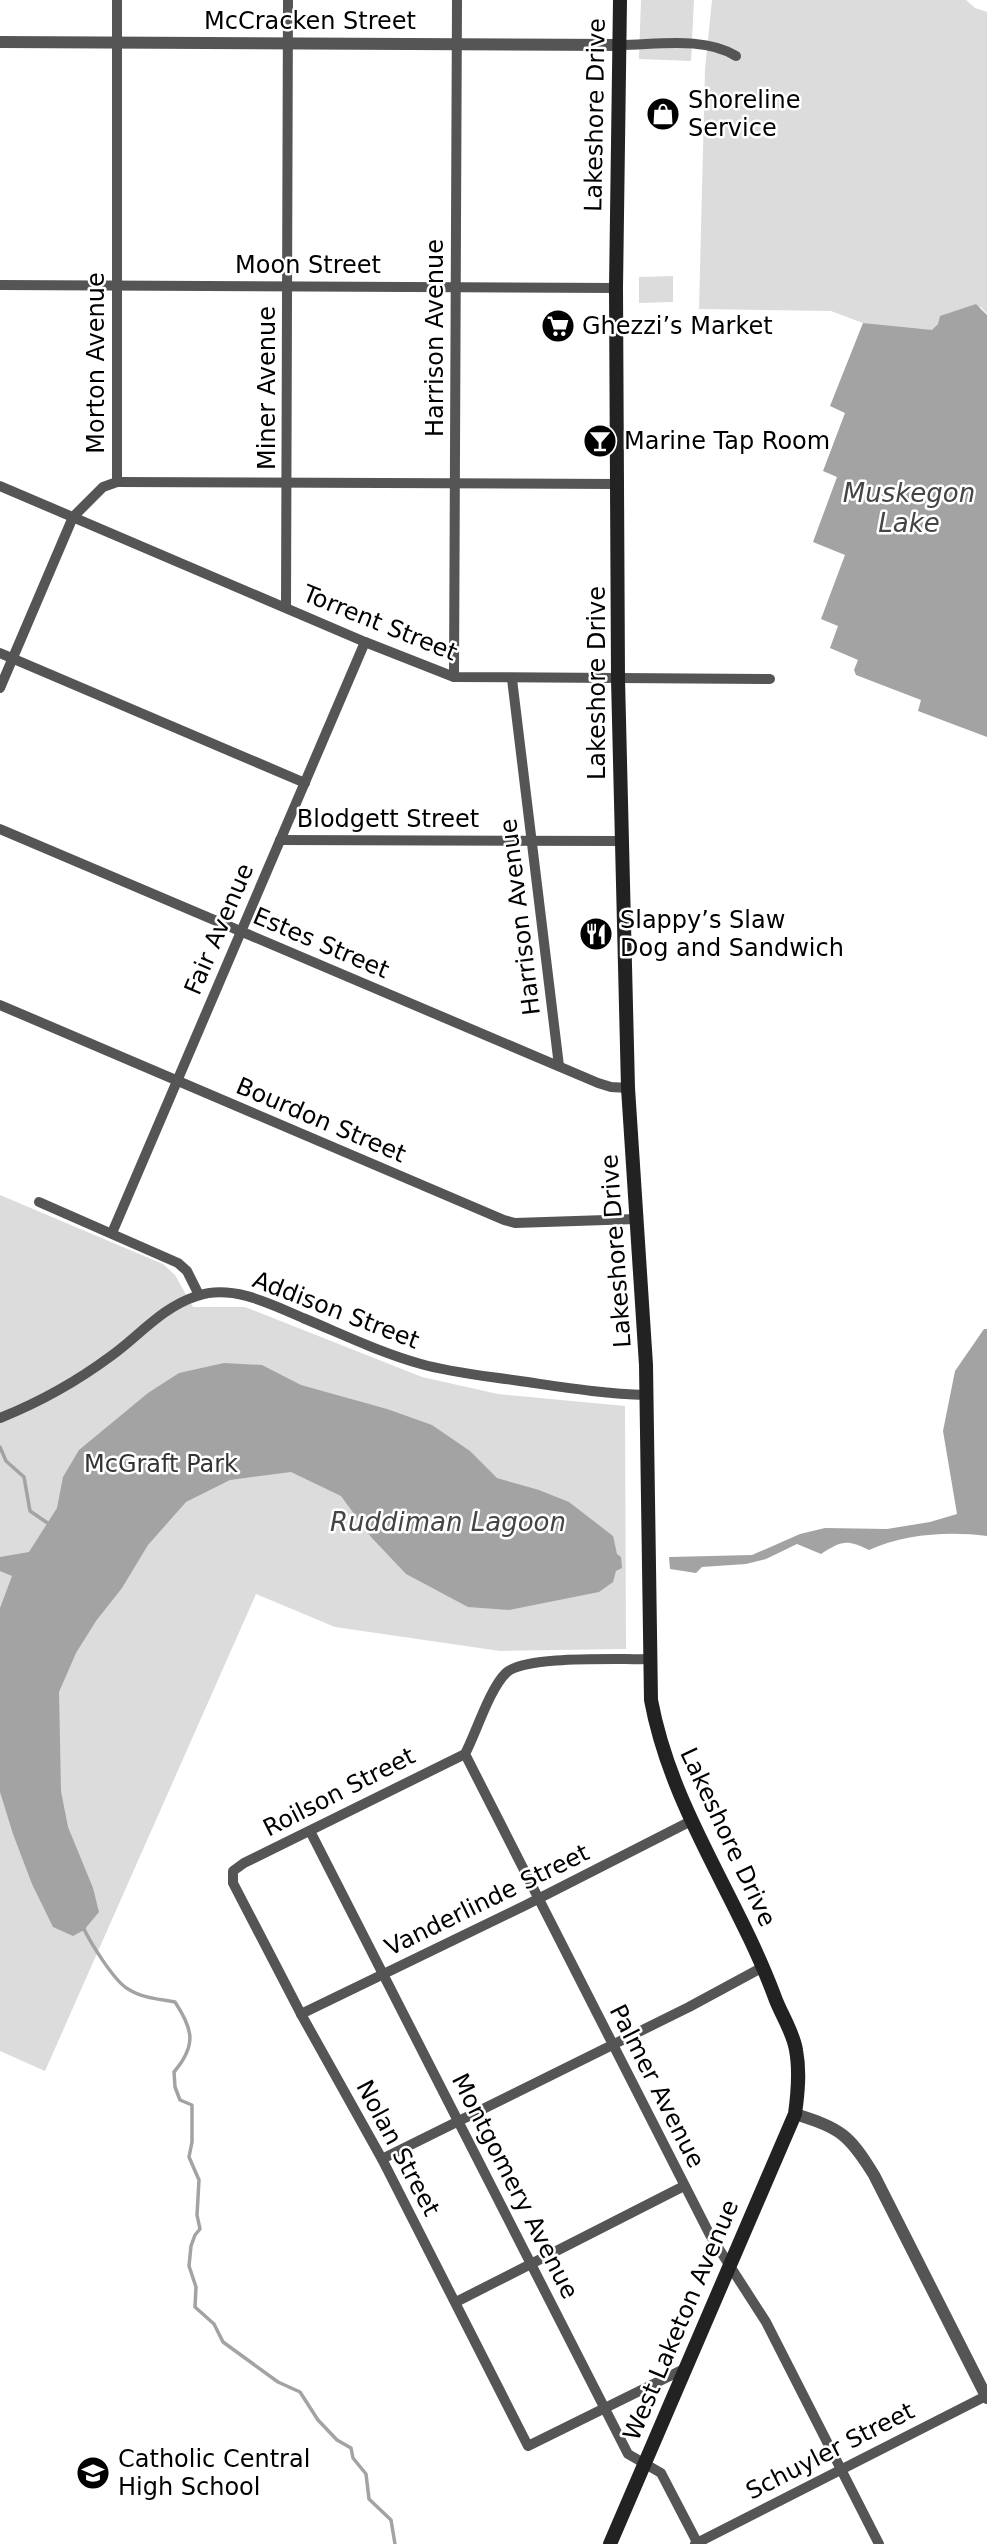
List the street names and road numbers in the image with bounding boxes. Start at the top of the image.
street label: McCracken Street [204,7,416,35]
street label: Lakeshore Drive [579,18,611,212]
street label: Harrison Avenue [421,239,449,437]
street label: Moon Street [235,251,381,279]
street label: Morton Avenue [82,272,110,454]
street label: Miner Avenue [253,306,281,470]
street label: Torrent Street [298,579,461,667]
street label: Lakeshore Drive [583,586,611,780]
street label: Blodgett Street [297,805,479,833]
street label: Harrison Avenue [494,817,546,1017]
street label: Fair Avenue [179,859,259,999]
street label: Estes Street [249,902,393,984]
street label: Bourdon Street [232,1072,410,1168]
street label: Lakeshore Drive [595,1153,637,1349]
street label: Addison Street [249,1265,423,1355]
street label: Roilson Street [258,1742,420,1842]
street label: Lakeshore Drive [674,1743,782,1931]
street label: Vanderlinde Street [380,1838,594,1962]
street label: Palmer Avenue [604,2000,710,2172]
street label: Montgomery Avenue [446,2069,584,2303]
street label: Nolan Street [350,2075,446,2221]
street label: West Laketon Avenue [618,2195,744,2445]
street label: Schuyler Street [741,2397,919,2505]

